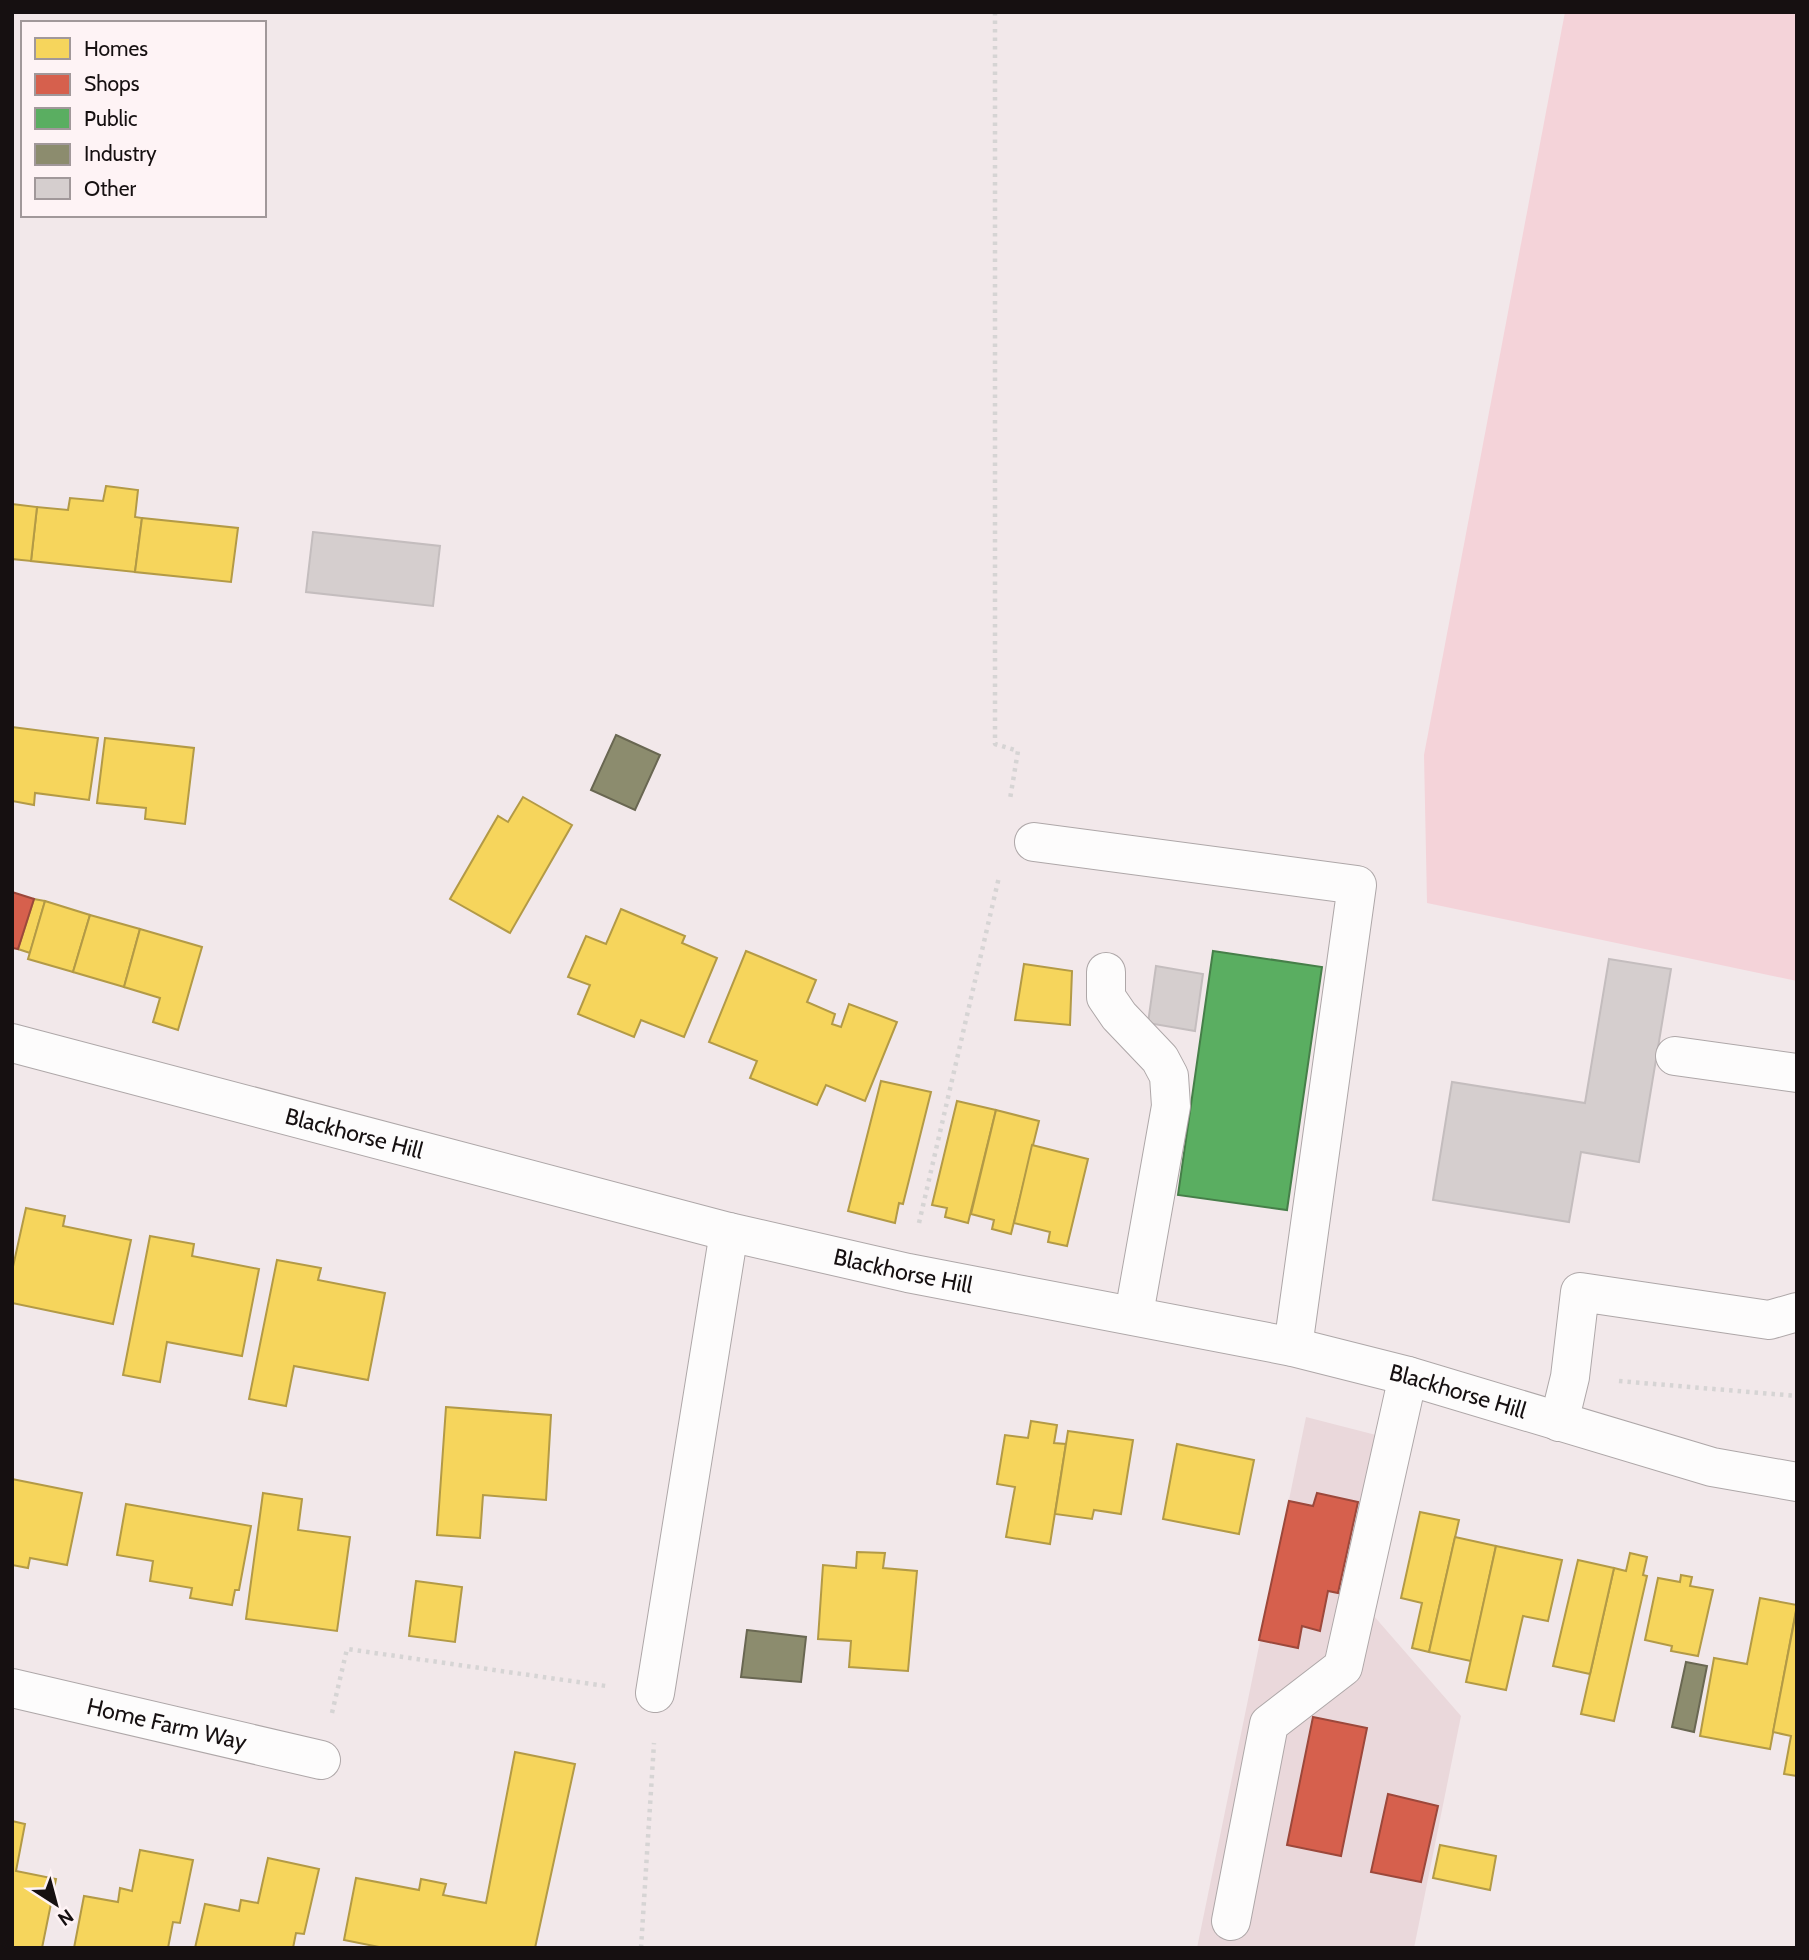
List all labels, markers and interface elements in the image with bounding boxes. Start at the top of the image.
legend [21,21,266,217]
text: Homes [84,36,148,61]
text: Shops [84,71,140,96]
text: Public [84,106,138,131]
text: Industry [84,141,157,166]
text: Other [84,176,136,201]
street label: Blackhorse Hill [282,1102,427,1165]
street label: Blackhorse Hill [831,1242,976,1299]
street label: Blackhorse Hill [1387,1358,1530,1425]
street label: Home Farm Way [84,1692,250,1756]
north arrow [21,1869,91,1939]
text: N [54,1904,78,1931]

